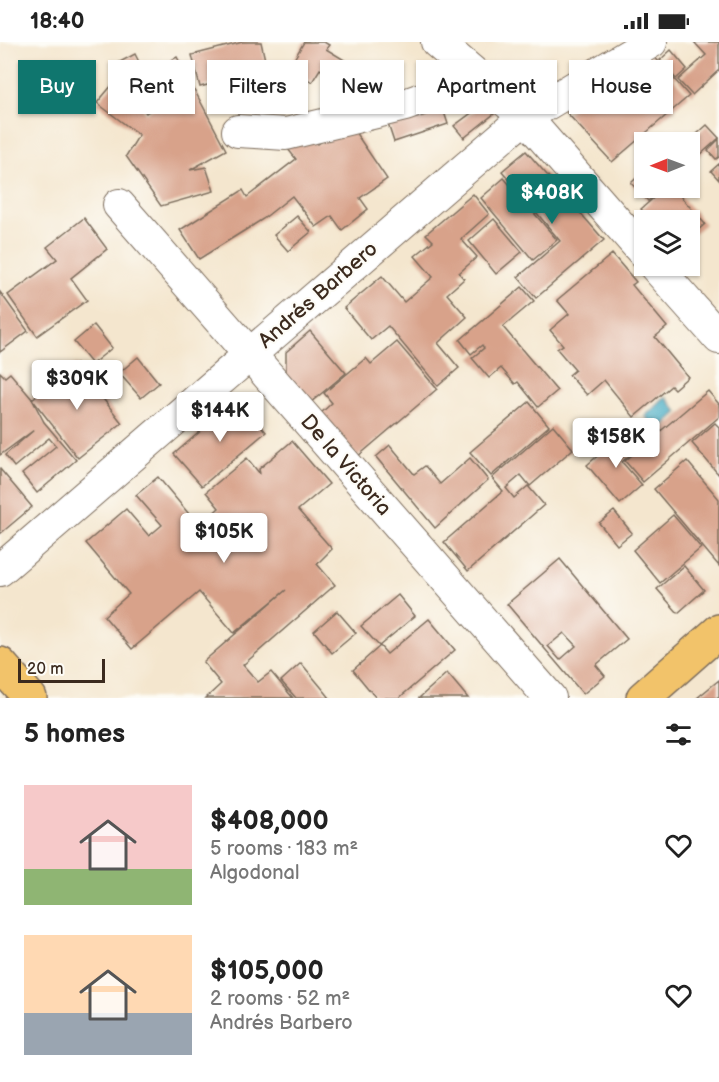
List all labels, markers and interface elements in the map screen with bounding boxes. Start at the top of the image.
text: 18:40 [30,8,84,35]
chip: Buy [18,60,96,114]
chip: Rent [108,60,195,114]
chip: Filters [207,60,308,114]
chip: New [320,60,404,114]
chip: Apartment [416,60,557,114]
chip: House [569,60,673,114]
north arrow [634,132,700,198]
map controls [634,132,700,276]
pin: $408K [510,174,594,225]
text: $408K [520,181,584,205]
button: layers [634,210,700,276]
street label: Andrés Barbero [253,236,383,354]
pin: $309K [35,360,119,411]
text: $309K [46,367,108,391]
pin: $144K [178,392,262,443]
text: $144K [191,399,249,423]
street label: De la Victoria [295,409,397,521]
pin: $158K [574,418,658,469]
text: $158K [587,425,645,449]
pin: $105K [182,513,266,564]
text: $105K [194,520,254,544]
scale bar [18,656,105,684]
text: 20 m [27,660,63,679]
icon: filters [662,718,695,751]
text: 5 homes [24,719,125,750]
text: $408,000 [210,806,329,837]
icon: home [72,809,144,881]
icon: heart [662,829,695,862]
text: 5 rooms · 183 m² [210,837,358,861]
text: Algodonal [210,861,299,885]
text: $105,000 [210,956,324,987]
icon: home [72,959,144,1031]
icon: heart [662,979,695,1012]
text: 2 rooms · 52 m² [210,987,350,1011]
text: Andrés Barbero [210,1011,353,1035]

